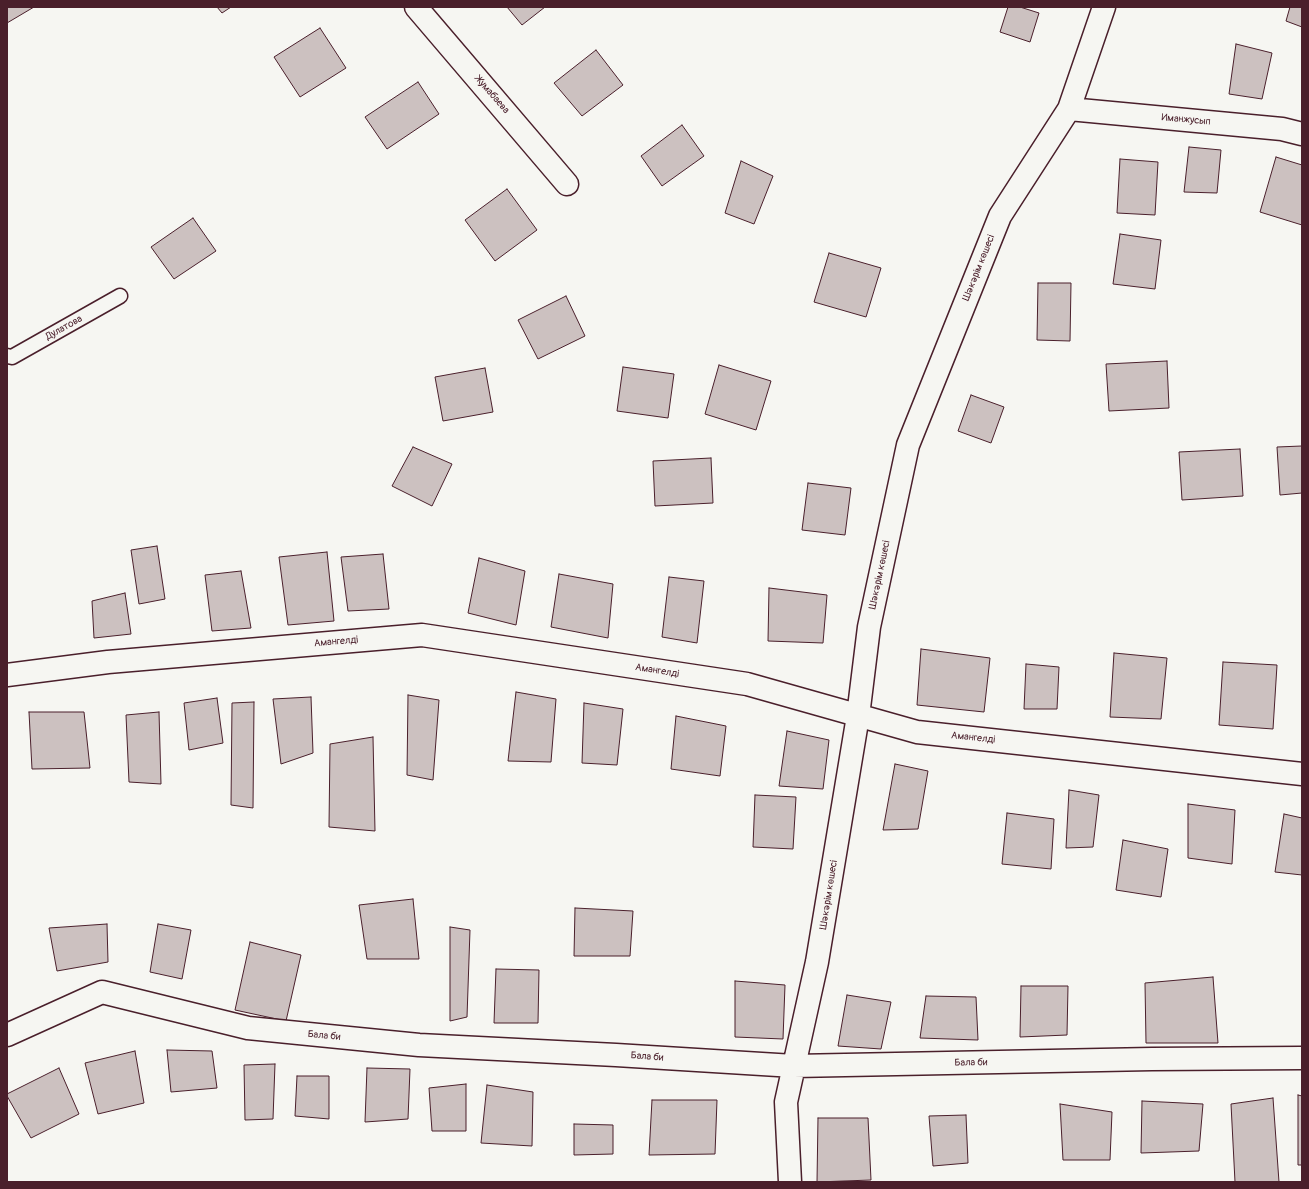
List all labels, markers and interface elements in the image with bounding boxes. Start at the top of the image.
street label: Жумабаева [472,74,512,116]
street label: Иманжусып [1161,112,1211,128]
street label: Шәкәрім көшесі [960,233,998,303]
street label: Дулатова [44,313,84,343]
street label: Шәкәрім көшесі [867,539,893,611]
street label: Амангелді [314,634,358,650]
street label: Амангелді [634,662,680,680]
street label: Амангелді [950,730,996,746]
street label: Шәкәрім көшесі [818,859,840,931]
street label: Бала би [307,1029,341,1043]
street label: Бала би [630,1050,664,1064]
street label: Бала би [954,1057,988,1069]

